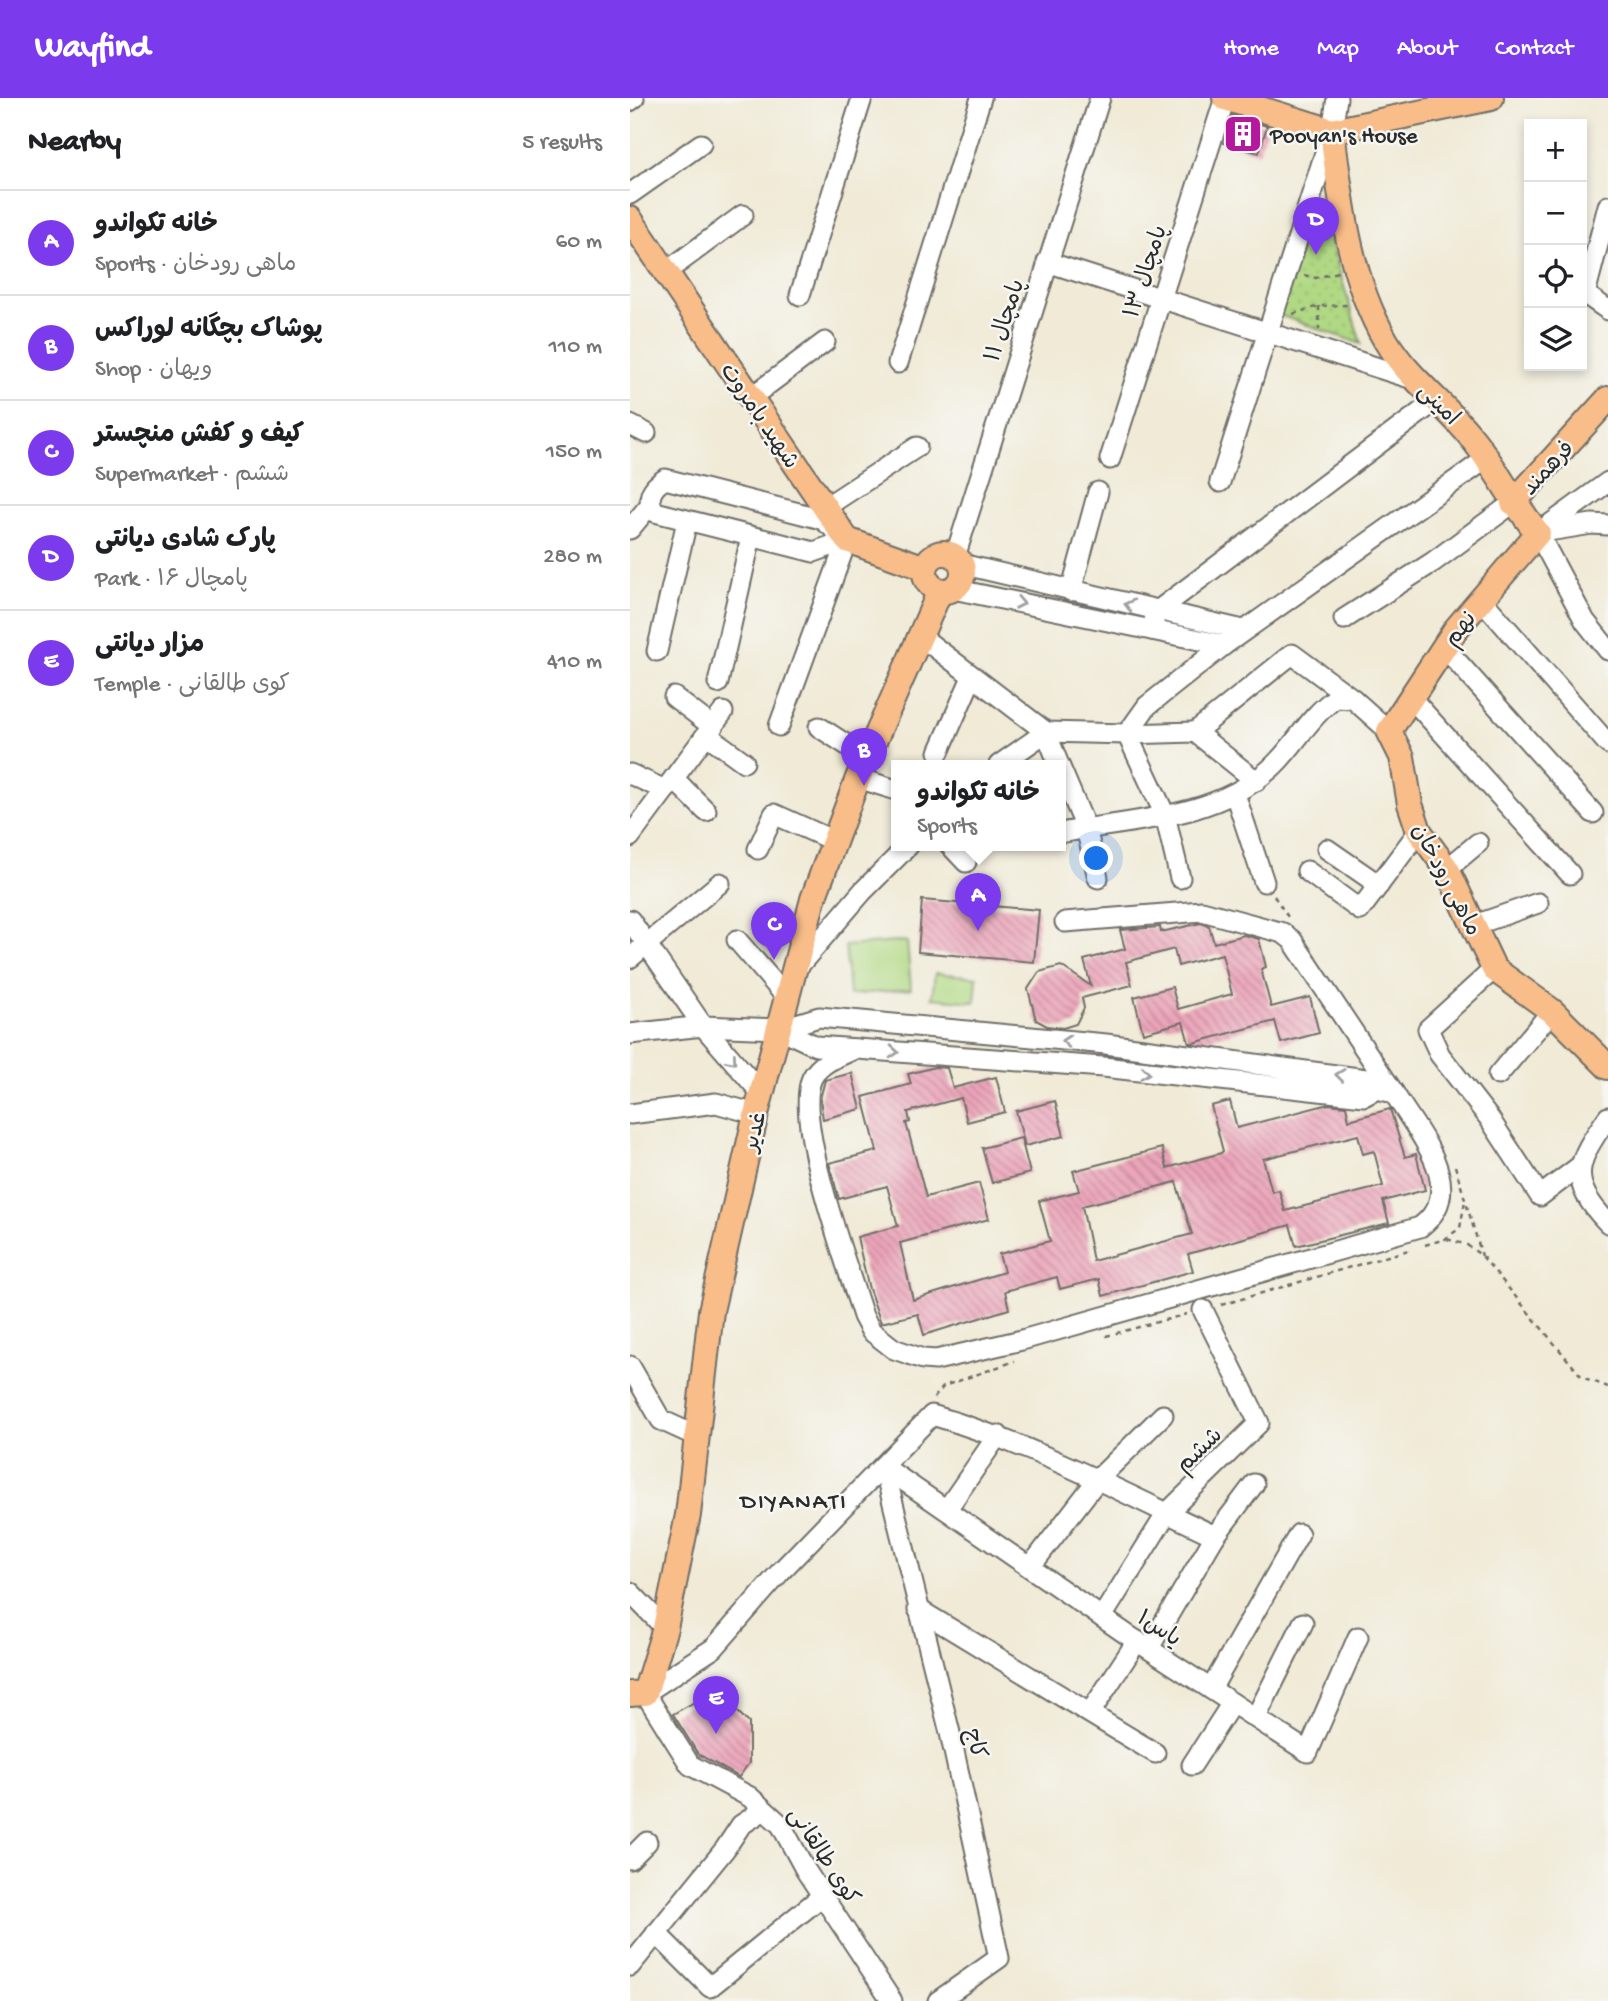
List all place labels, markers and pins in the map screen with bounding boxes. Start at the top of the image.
building icon: Pooyan's House [1222,113,1264,155]
place label: Pooyan's House [1269,124,1419,151]
pin: D [1293,197,1339,255]
pin: B [841,728,887,786]
pin: A [955,873,1001,931]
pin: C [751,902,797,960]
pin: E [693,1676,739,1734]

